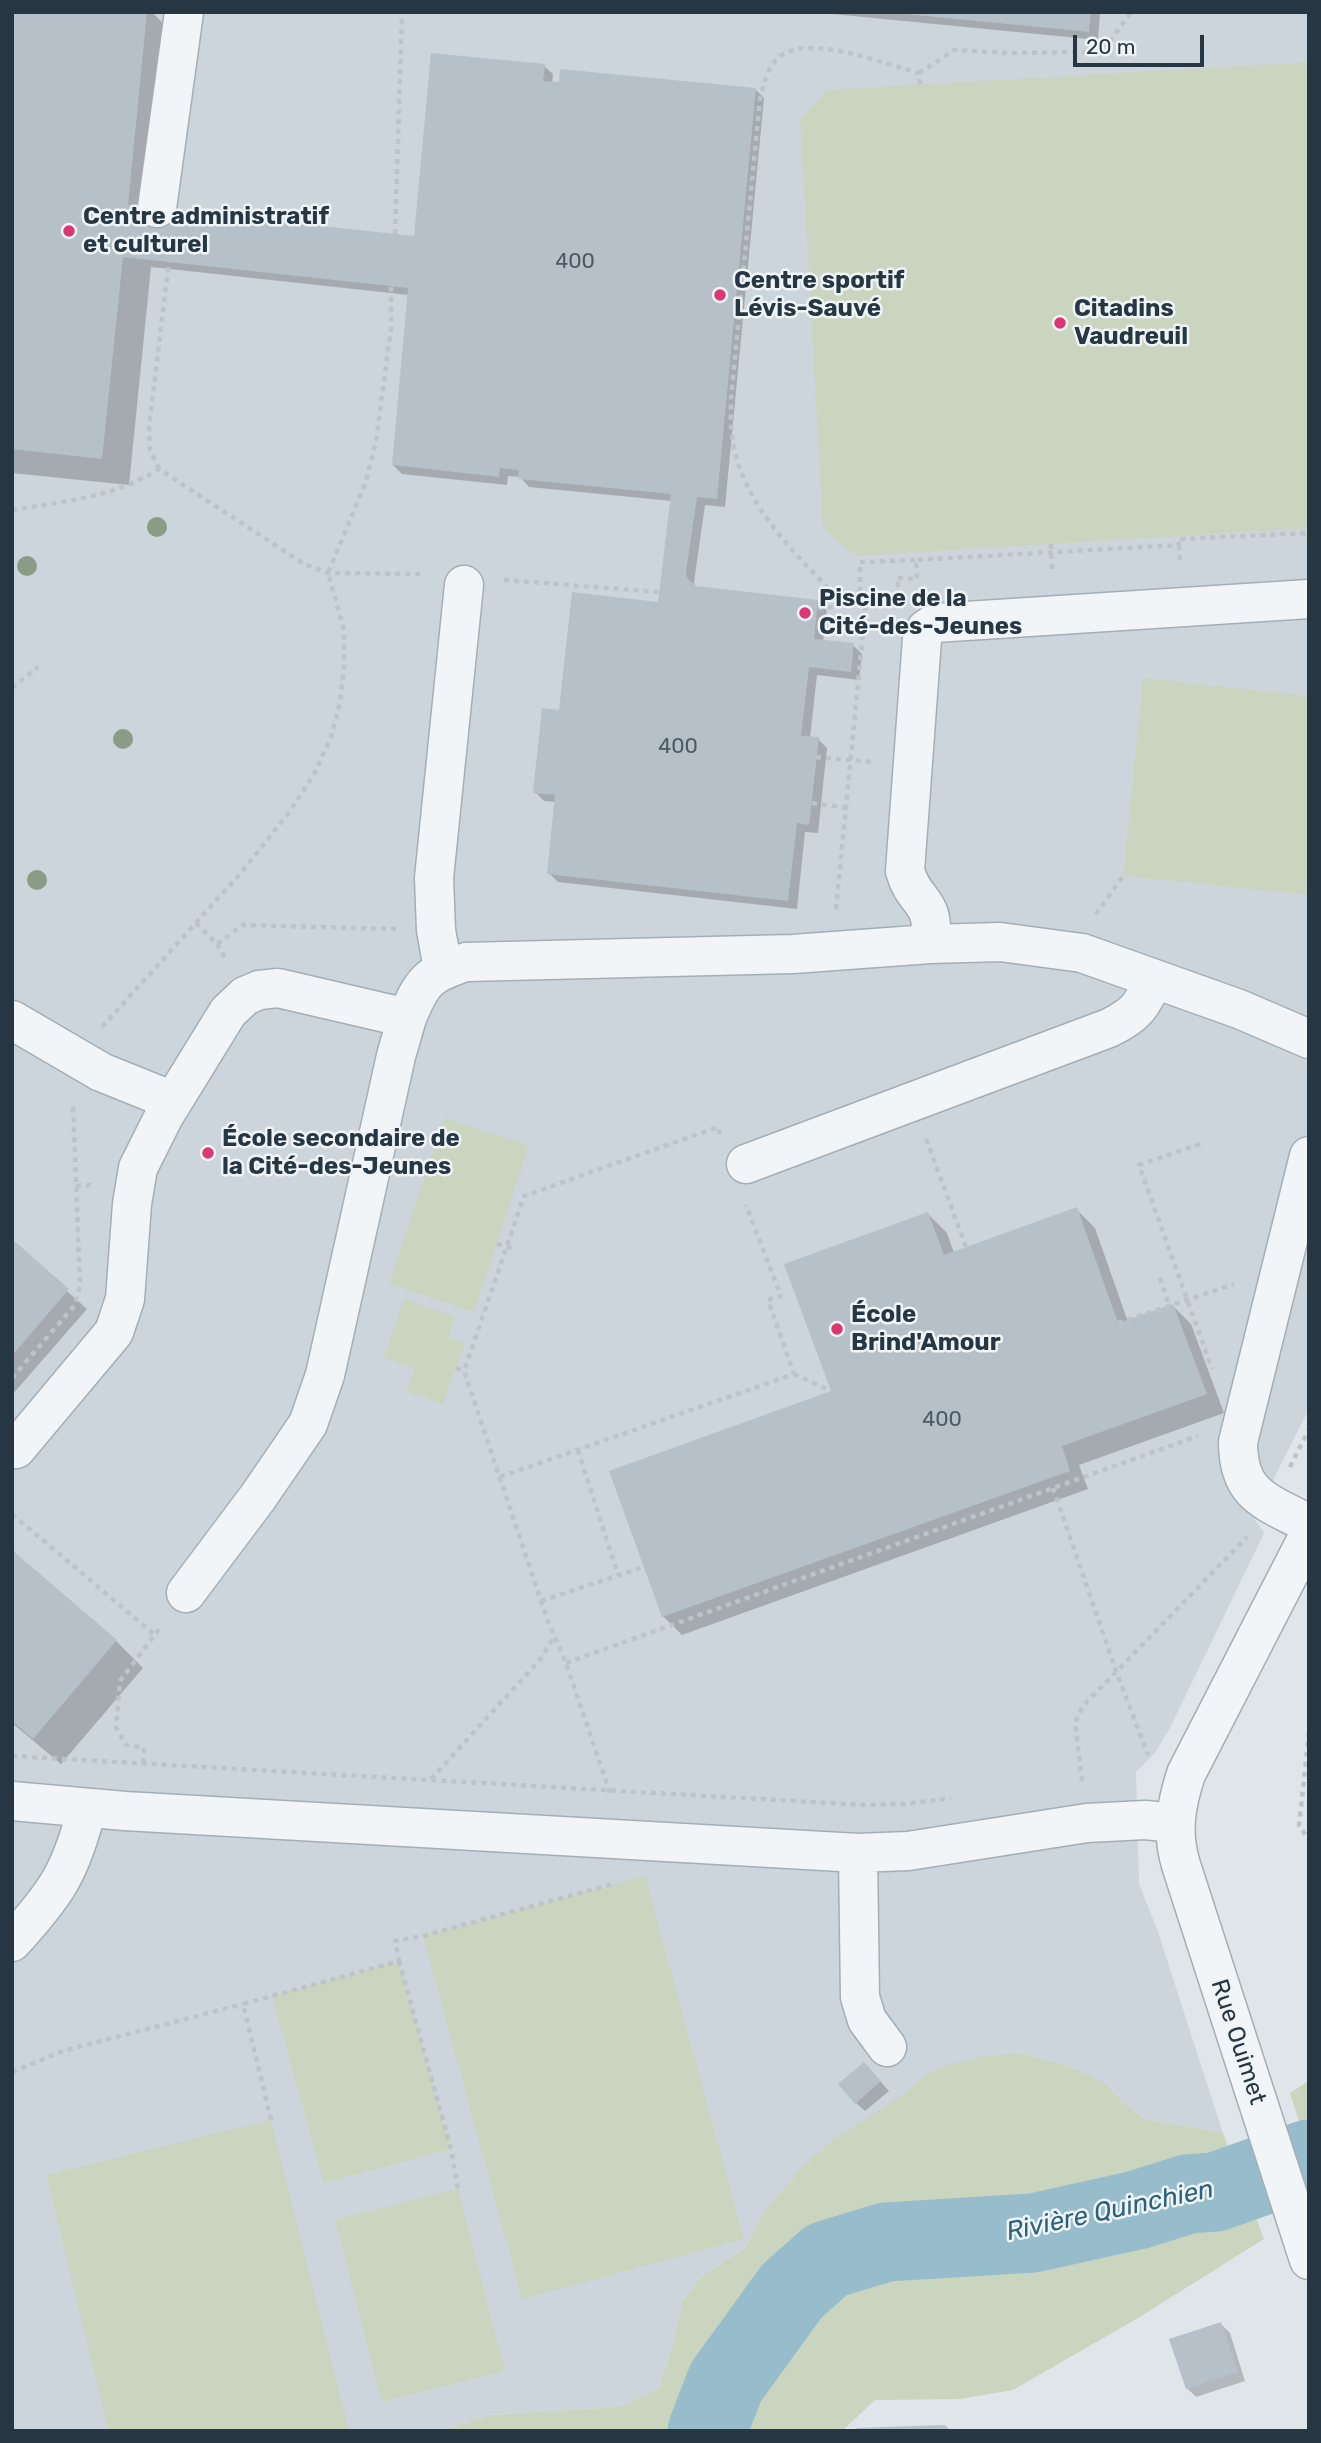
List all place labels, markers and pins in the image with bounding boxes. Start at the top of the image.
place label: Centre administratif et culturel [83,203,329,259]
marker: Centre administratif et culturel [61,223,77,239]
place label: Centre sportif Lévis-Sauvé [734,267,904,323]
marker: Centre sportif Lévis-Sauvé [712,287,728,303]
place label: Citadins Vaudreuil [1074,295,1188,351]
marker: Citadins Vaudreuil [1052,315,1068,331]
place label: Piscine de la Cité-des-Jeunes [819,585,1022,641]
marker: Piscine de la Cité-des-Jeunes [797,605,813,621]
place label: École secondaire de la Cité-des-Jeunes [222,1125,460,1181]
marker: École secondaire de la Cité-des-Jeunes [200,1145,216,1161]
place label: École Brind'Amour [851,1301,1001,1357]
marker: École Brind'Amour [829,1321,845,1337]

